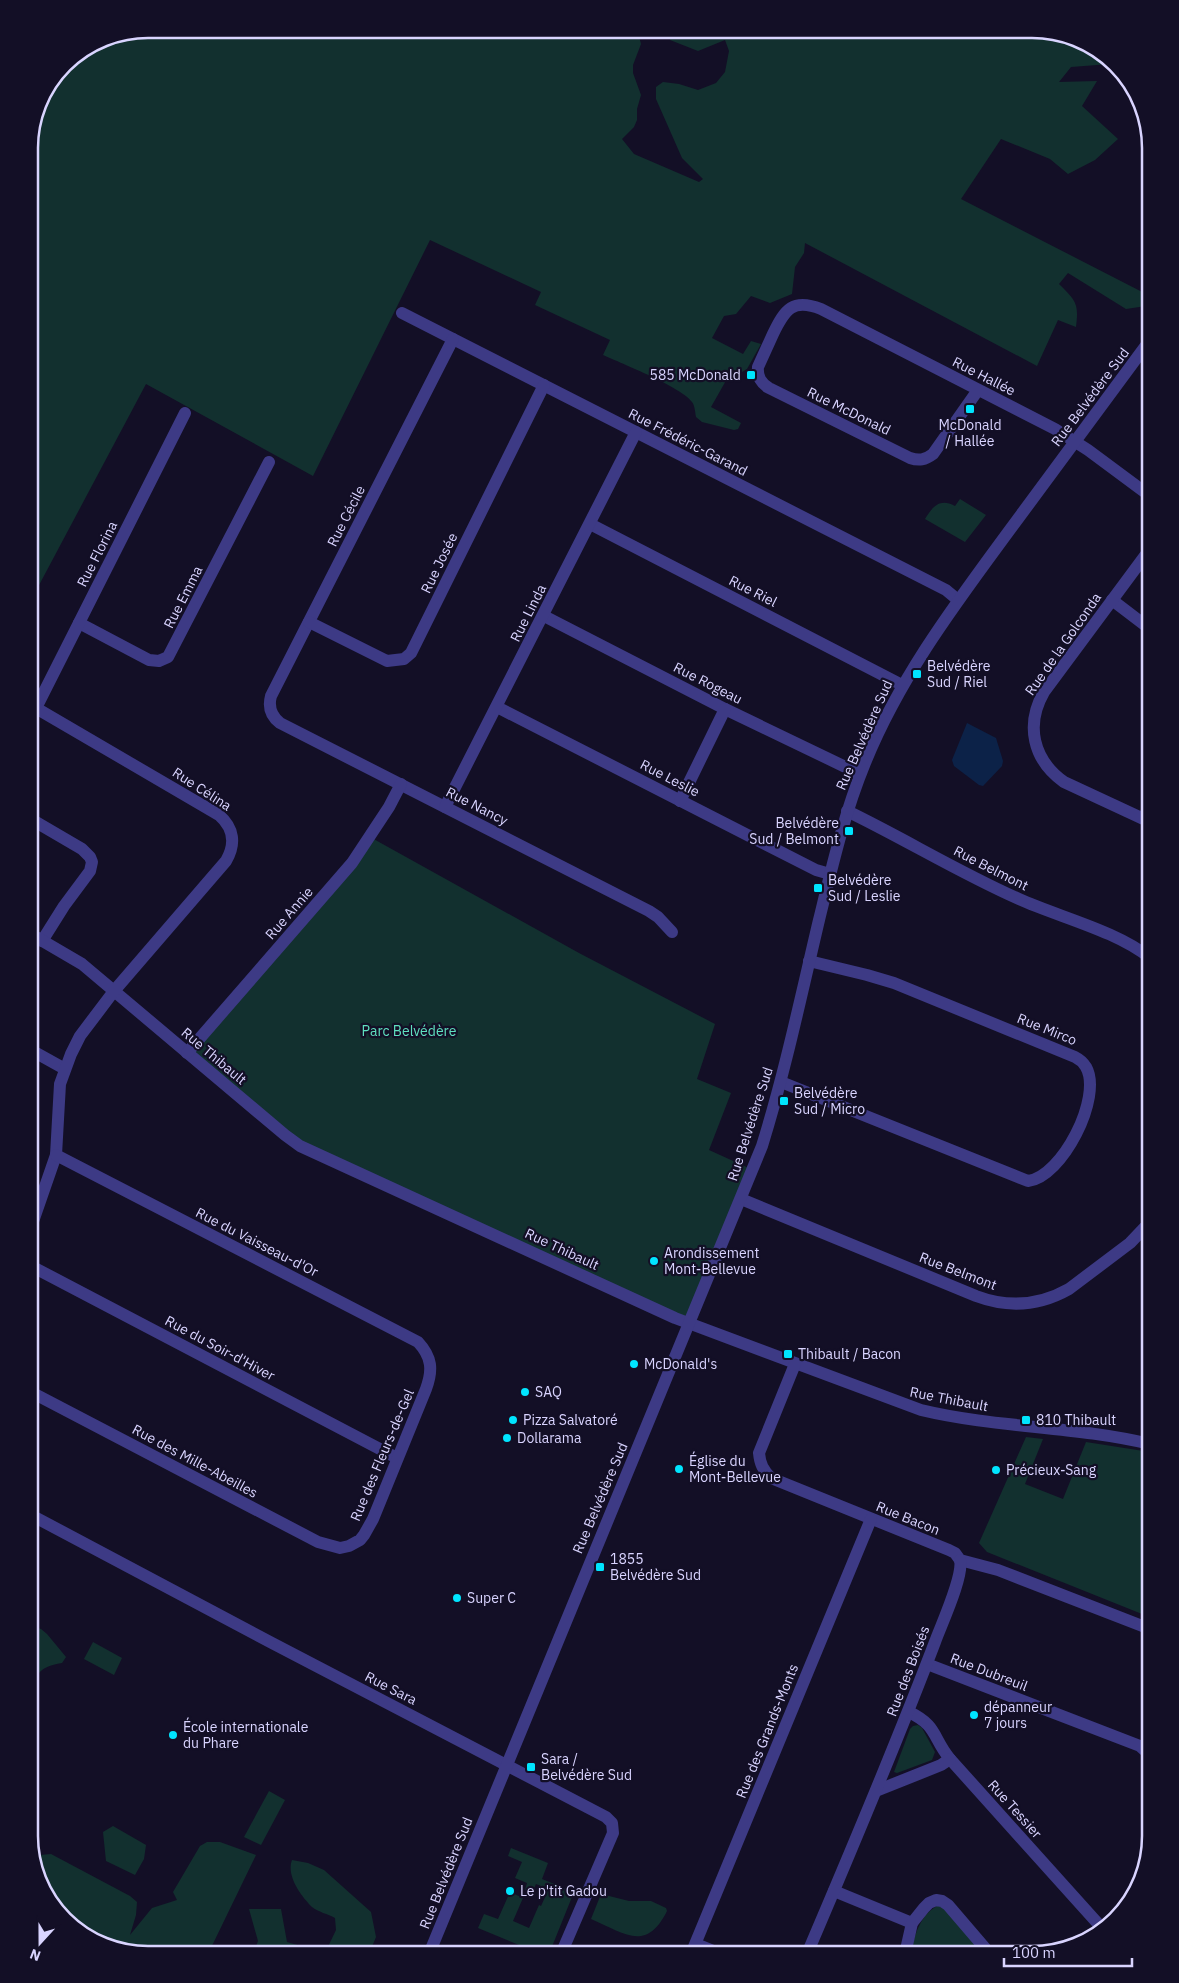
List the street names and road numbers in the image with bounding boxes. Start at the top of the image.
street label: Rue Belvédère Sud [1047,344,1133,450]
street label: Rue Hallée [950,352,1019,400]
street label: Rue McDonald [804,383,894,439]
street label: Rue Frédéric-Garand [625,404,751,480]
street label: Rue Cécile [323,482,369,550]
street label: Rue Florina [73,518,121,590]
street label: Rue Josée [417,530,461,596]
street label: Rue Emma [160,562,207,631]
street label: Rue Riel [726,571,780,611]
street label: Rue Linda [506,581,550,645]
street label: Rue de la Golconda [1021,589,1105,699]
street label: Rue Rogeau [671,658,745,708]
street label: Rue Belvédère Sud [832,677,896,793]
street label: Rue Leslie [637,755,703,801]
street label: Rue Célina [169,763,235,815]
street label: Rue Nancy [443,783,511,829]
street label: Rue Belmont [951,841,1031,895]
street label: Rue Annie [261,883,317,943]
street label: Rue Mirco [1015,1009,1080,1049]
street label: Rue Thibault [178,1024,250,1089]
street label: Rue Belvédère Sud [723,1065,777,1183]
street label: Rue du Vaisseau-d'Or [193,1203,321,1281]
street label: Rue Thibault [522,1224,602,1274]
street label: Rue Belmont [917,1248,999,1294]
street label: Rue du Soir-d'Hiver [162,1311,278,1385]
street label: Rue Thibault [908,1383,990,1415]
street label: Rue des Fleurs-de-Gel [346,1386,418,1524]
street label: Rue des Mille-Abeilles [129,1420,261,1502]
street label: Rue Belvédère Sud [568,1440,632,1556]
street label: Rue Bacon [873,1497,943,1539]
street label: Rue des Boisés [882,1623,934,1719]
street label: Rue Dubreuil [948,1649,1030,1695]
street label: Rue des Grands-Monts [732,1661,802,1801]
street label: Rue Sara [362,1667,421,1709]
street label: Rue Tessier [984,1776,1046,1842]
street label: Rue Belvédère Sud [415,1814,477,1932]

